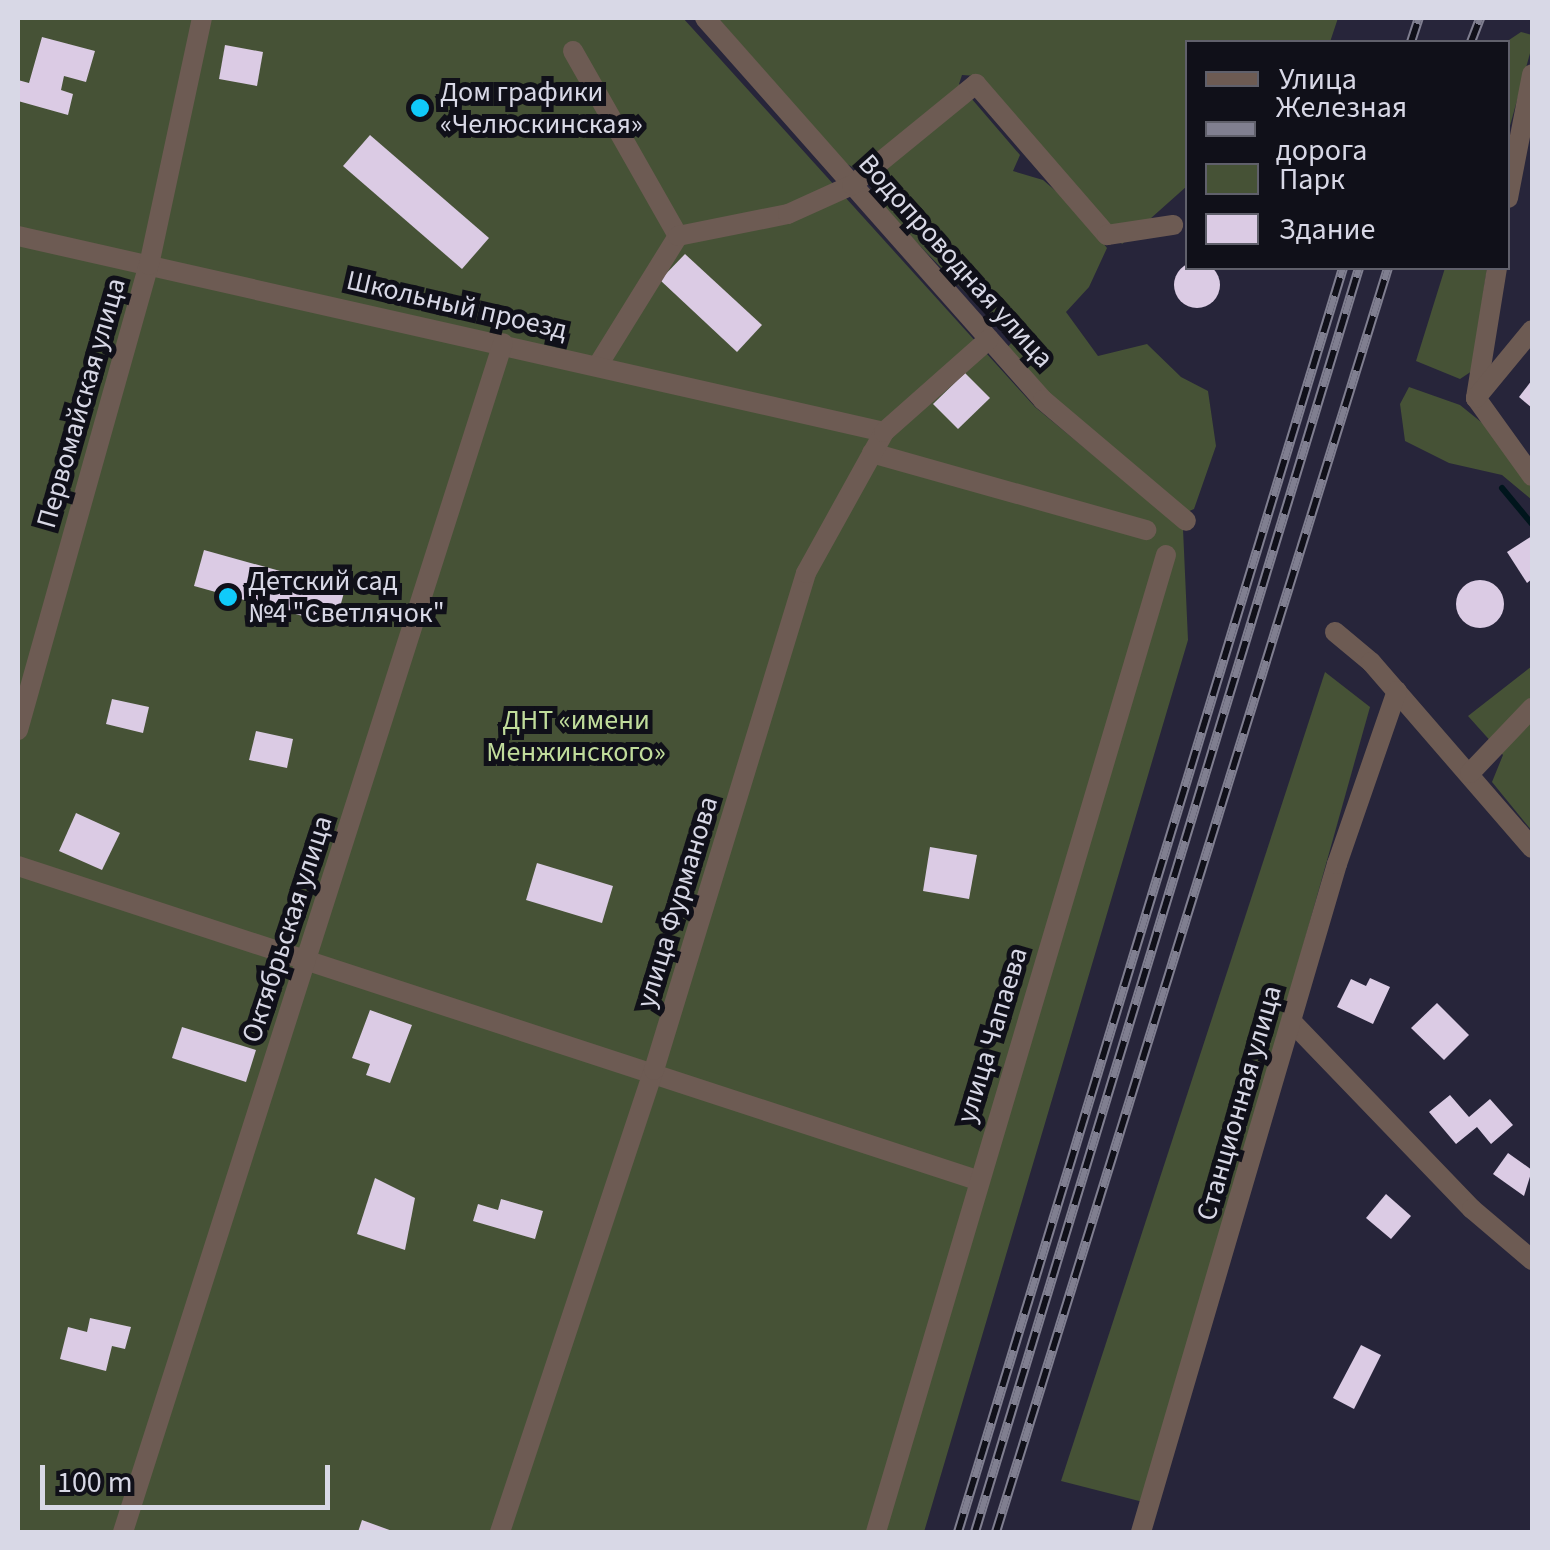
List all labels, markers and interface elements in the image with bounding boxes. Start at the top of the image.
legend [1185,40,1510,270]
text: Улица [1279,58,1357,101]
place label: Дом графики «Челюскинская» [440,75,643,141]
text: Железная дорога [1276,86,1407,172]
marker: Дом графики «Челюскинская» [409,97,431,119]
street label: Водопроводная улица [851,147,1061,375]
text: Парк [1279,158,1345,201]
text: Здание [1279,208,1375,251]
street label: Школьный проезд [343,263,571,347]
street label: Первомайская улица [29,274,133,532]
place label: Детский сад №4 "Светлячок" [248,564,445,630]
marker: Детский сад №4 "Светлячок" [217,586,239,608]
park label: ДНТ «имени Менжинского» [486,703,666,769]
street label: улица Фурманова [629,792,725,1012]
street label: Октябрьская улица [234,811,340,1047]
street label: улица Чапаева [949,943,1035,1127]
street label: Станционная улица [1189,982,1289,1224]
scale bar [45,1445,335,1507]
text: 100 m [57,1461,133,1504]

